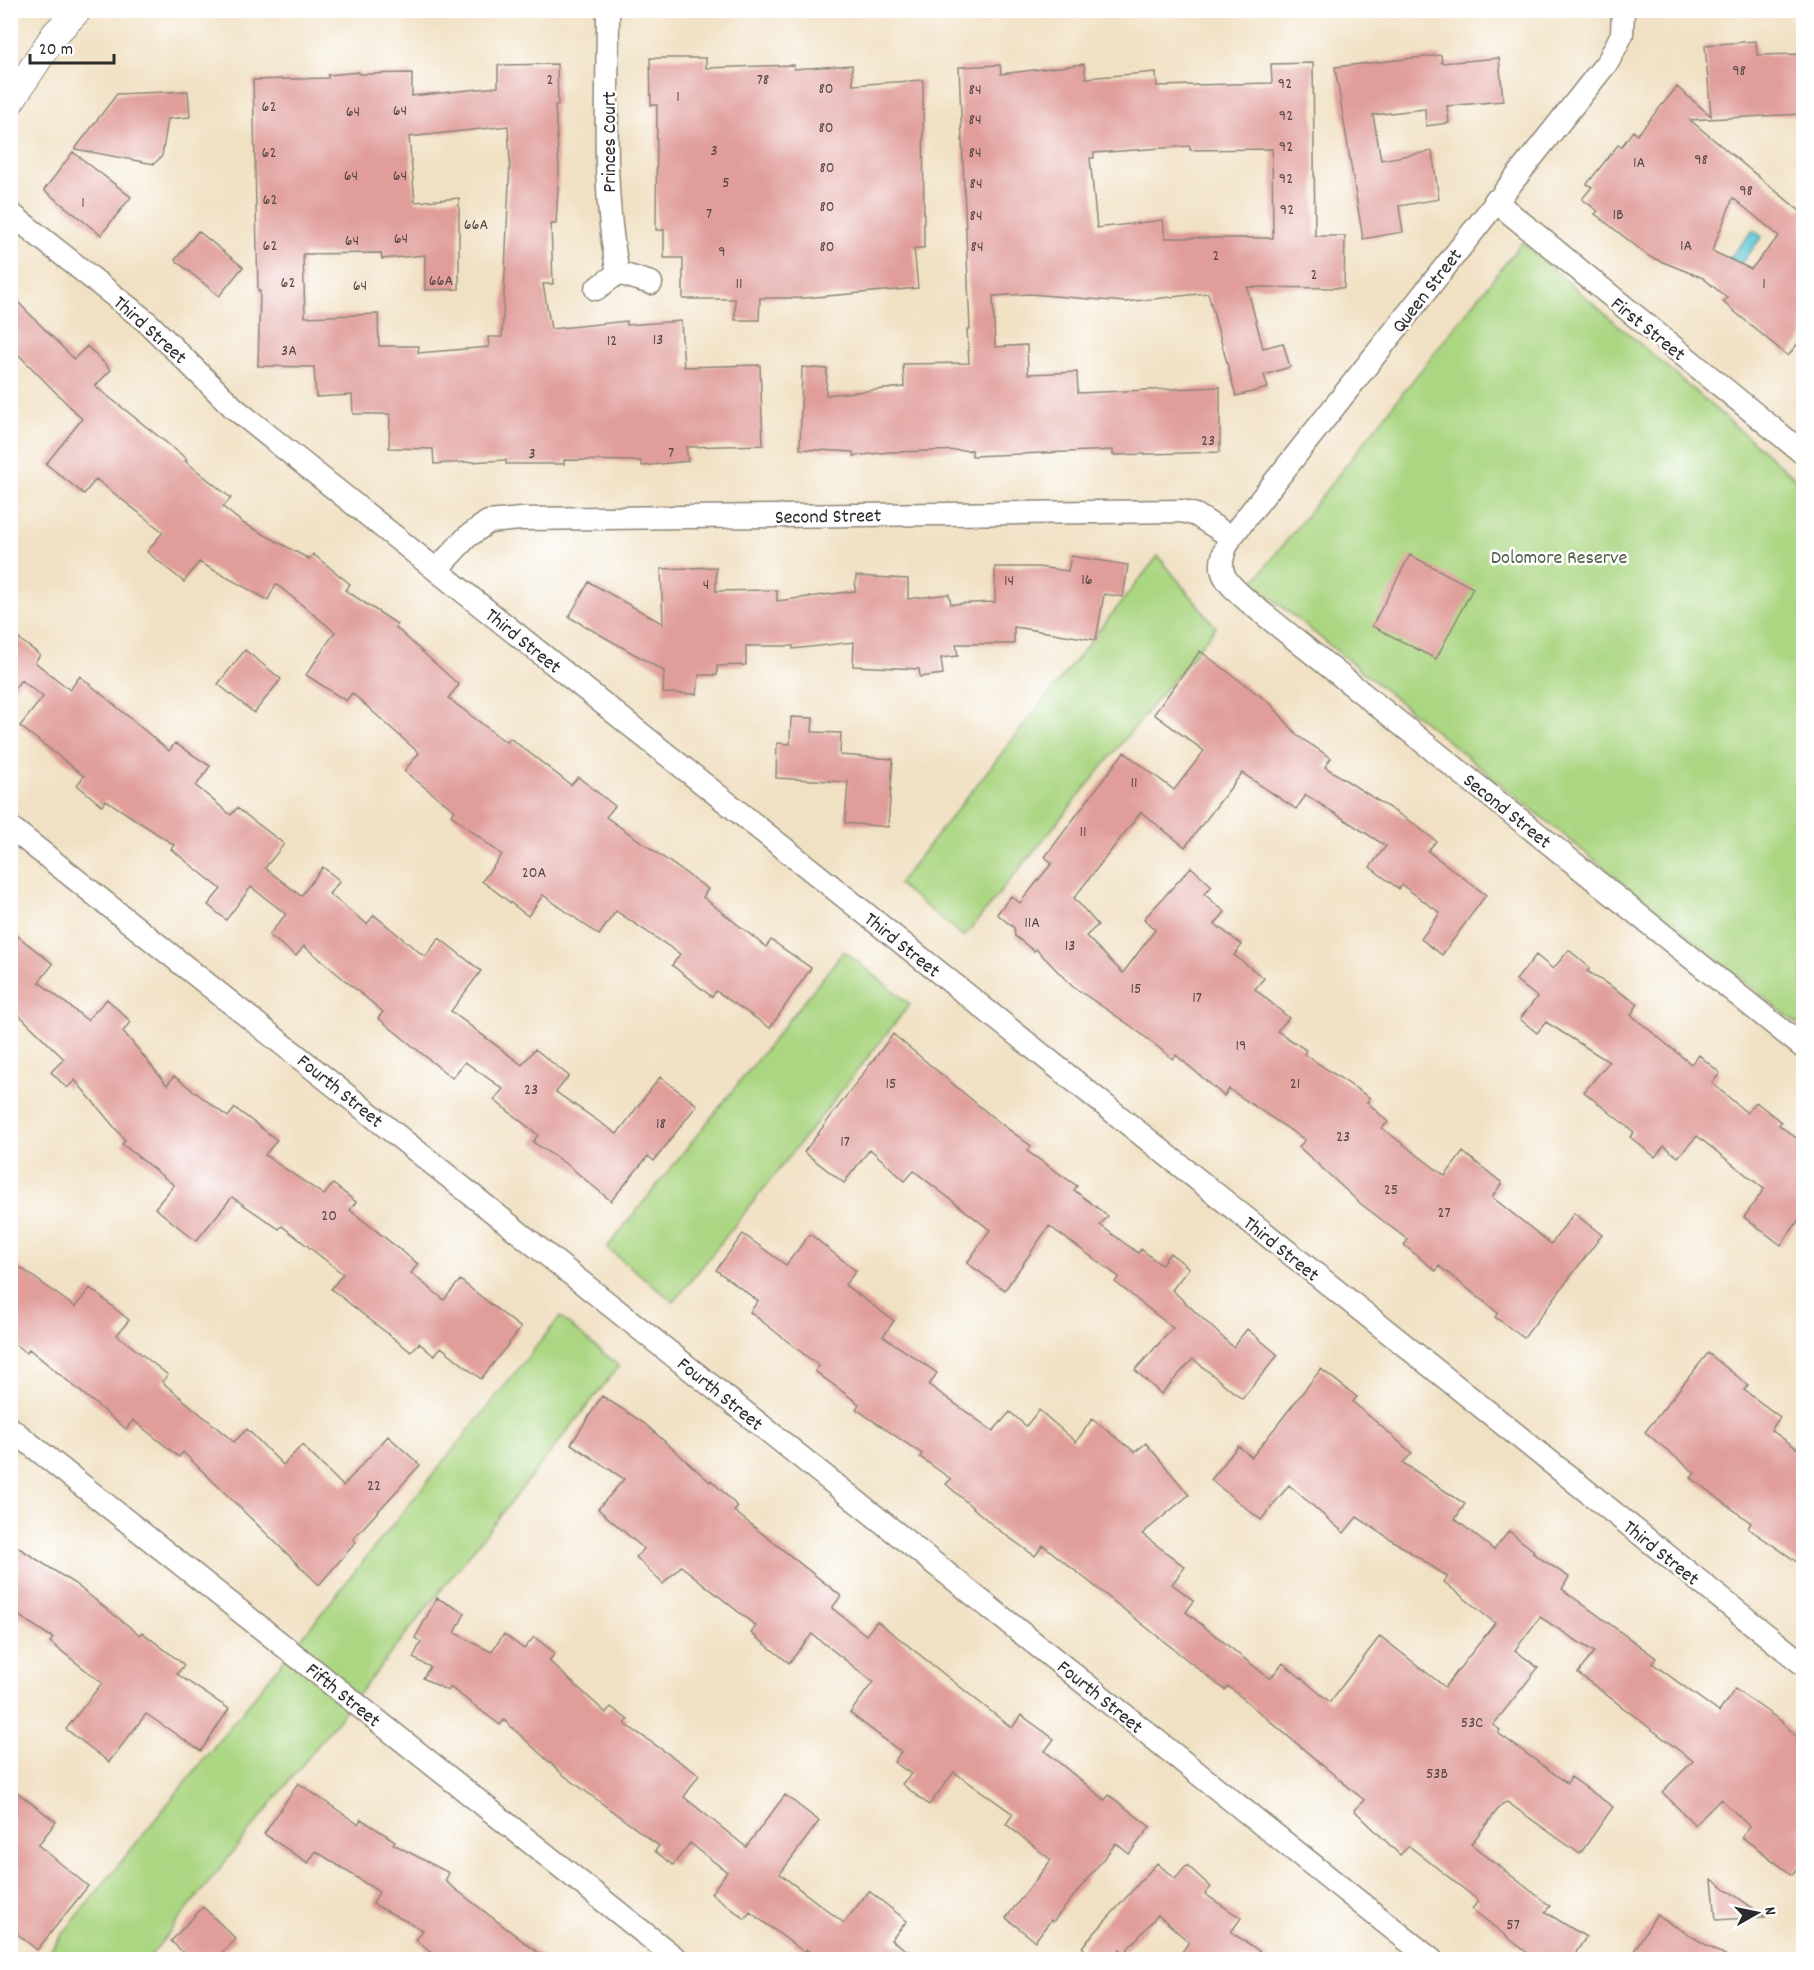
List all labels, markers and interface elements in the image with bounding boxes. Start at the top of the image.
scale bar [30,27,114,65]
text: 20 m [39,38,73,63]
house number: 98 [1732,60,1746,83]
house number: 2 [547,69,554,92]
house number: 78 [757,69,769,92]
house number: 92 [1278,73,1292,96]
house number: 80 [818,78,834,101]
house number: 84 [968,79,982,102]
house number: 1 [676,86,680,109]
street label: Princes Court [597,91,625,193]
house number: 62 [262,96,276,119]
house number: 64 [393,100,407,123]
house number: 64 [346,101,360,124]
house number: 92 [1279,105,1293,128]
house number: 84 [968,109,982,132]
house number: 80 [818,117,834,140]
house number: 92 [1279,136,1293,159]
house number: 3 [710,140,718,163]
house number: 62 [262,142,276,165]
house number: 84 [968,142,982,165]
house number: 98 [1694,149,1708,172]
house number: 1A [1633,152,1645,175]
house number: 80 [819,157,835,180]
house number: 64 [344,165,358,188]
house number: 64 [393,165,407,188]
house number: 92 [1279,168,1293,191]
house number: 5 [722,172,730,195]
house number: 84 [969,173,983,196]
house number: 98 [1739,180,1753,203]
house number: 62 [263,189,277,212]
house number: 1 [81,192,85,215]
house number: 80 [819,196,835,219]
house number: 92 [1280,199,1294,222]
house number: 7 [706,203,712,226]
house number: 1B [1612,204,1624,227]
house number: 84 [969,205,983,228]
house number: 66A [464,214,488,237]
house number: 64 [394,228,408,251]
house number: 64 [345,230,359,253]
house number: 62 [263,235,277,258]
house number: 1A [1680,235,1692,258]
house number: 80 [819,236,835,259]
house number: 84 [970,236,984,259]
house number: 9 [718,241,726,264]
street label: Queen Street [1386,244,1470,340]
house number: 2 [1213,245,1220,268]
house number: 2 [1311,264,1318,287]
house number: 66A [429,270,453,293]
house number: 62 [281,272,295,295]
house number: 11 [735,273,743,296]
house number: 1 [1762,273,1766,296]
house number: 64 [353,275,367,298]
street label: Third Street [106,290,192,372]
street label: First Street [1604,291,1690,369]
house number: 13 [653,329,663,352]
house number: 12 [607,330,617,353]
house number: 3A [281,340,297,363]
house number: 23 [1201,430,1215,453]
house number: 7 [668,442,674,465]
house number: 3 [528,443,536,466]
street label: Second Street [775,503,881,533]
park label: Dolomore Reserve [1491,545,1628,573]
house number: 16 [1081,569,1093,592]
house number: 14 [1004,570,1014,593]
house number: 4 [703,574,709,597]
street label: Third Street [478,603,566,682]
street label: Second Street [1456,768,1556,857]
house number: 11 [1130,772,1138,795]
house number: 11 [1079,821,1087,844]
house number: 20A [522,862,546,885]
street label: Third Street [857,907,945,986]
house number: 11A [1024,912,1040,935]
house number: 13 [1065,935,1075,958]
house number: 15 [1131,978,1141,1001]
house number: 17 [1192,987,1202,1010]
house number: 19 [1236,1035,1246,1058]
street label: Fourth Street [290,1049,388,1136]
house number: 15 [886,1073,896,1096]
house number: 21 [1290,1073,1300,1096]
house number: 23 [524,1079,538,1102]
house number: 18 [656,1113,666,1136]
house number: 23 [1336,1126,1350,1149]
house number: 17 [840,1131,850,1154]
house number: 25 [1384,1179,1398,1202]
house number: 27 [1437,1202,1451,1225]
house number: 20 [321,1205,337,1228]
street label: Third Street [1236,1211,1324,1290]
street label: Fourth Street [670,1352,768,1439]
house number: 22 [367,1475,381,1498]
street label: Third Street [1616,1515,1704,1594]
street label: Fourth Street [1050,1655,1148,1742]
street label: Fifth Street [299,1657,386,1735]
house number: 53C [1461,1712,1483,1735]
house number: 53B [1426,1763,1448,1786]
north arrow [1727,1883,1787,1943]
text: N [1757,1905,1781,1917]
house number: 57 [1506,1914,1520,1937]

